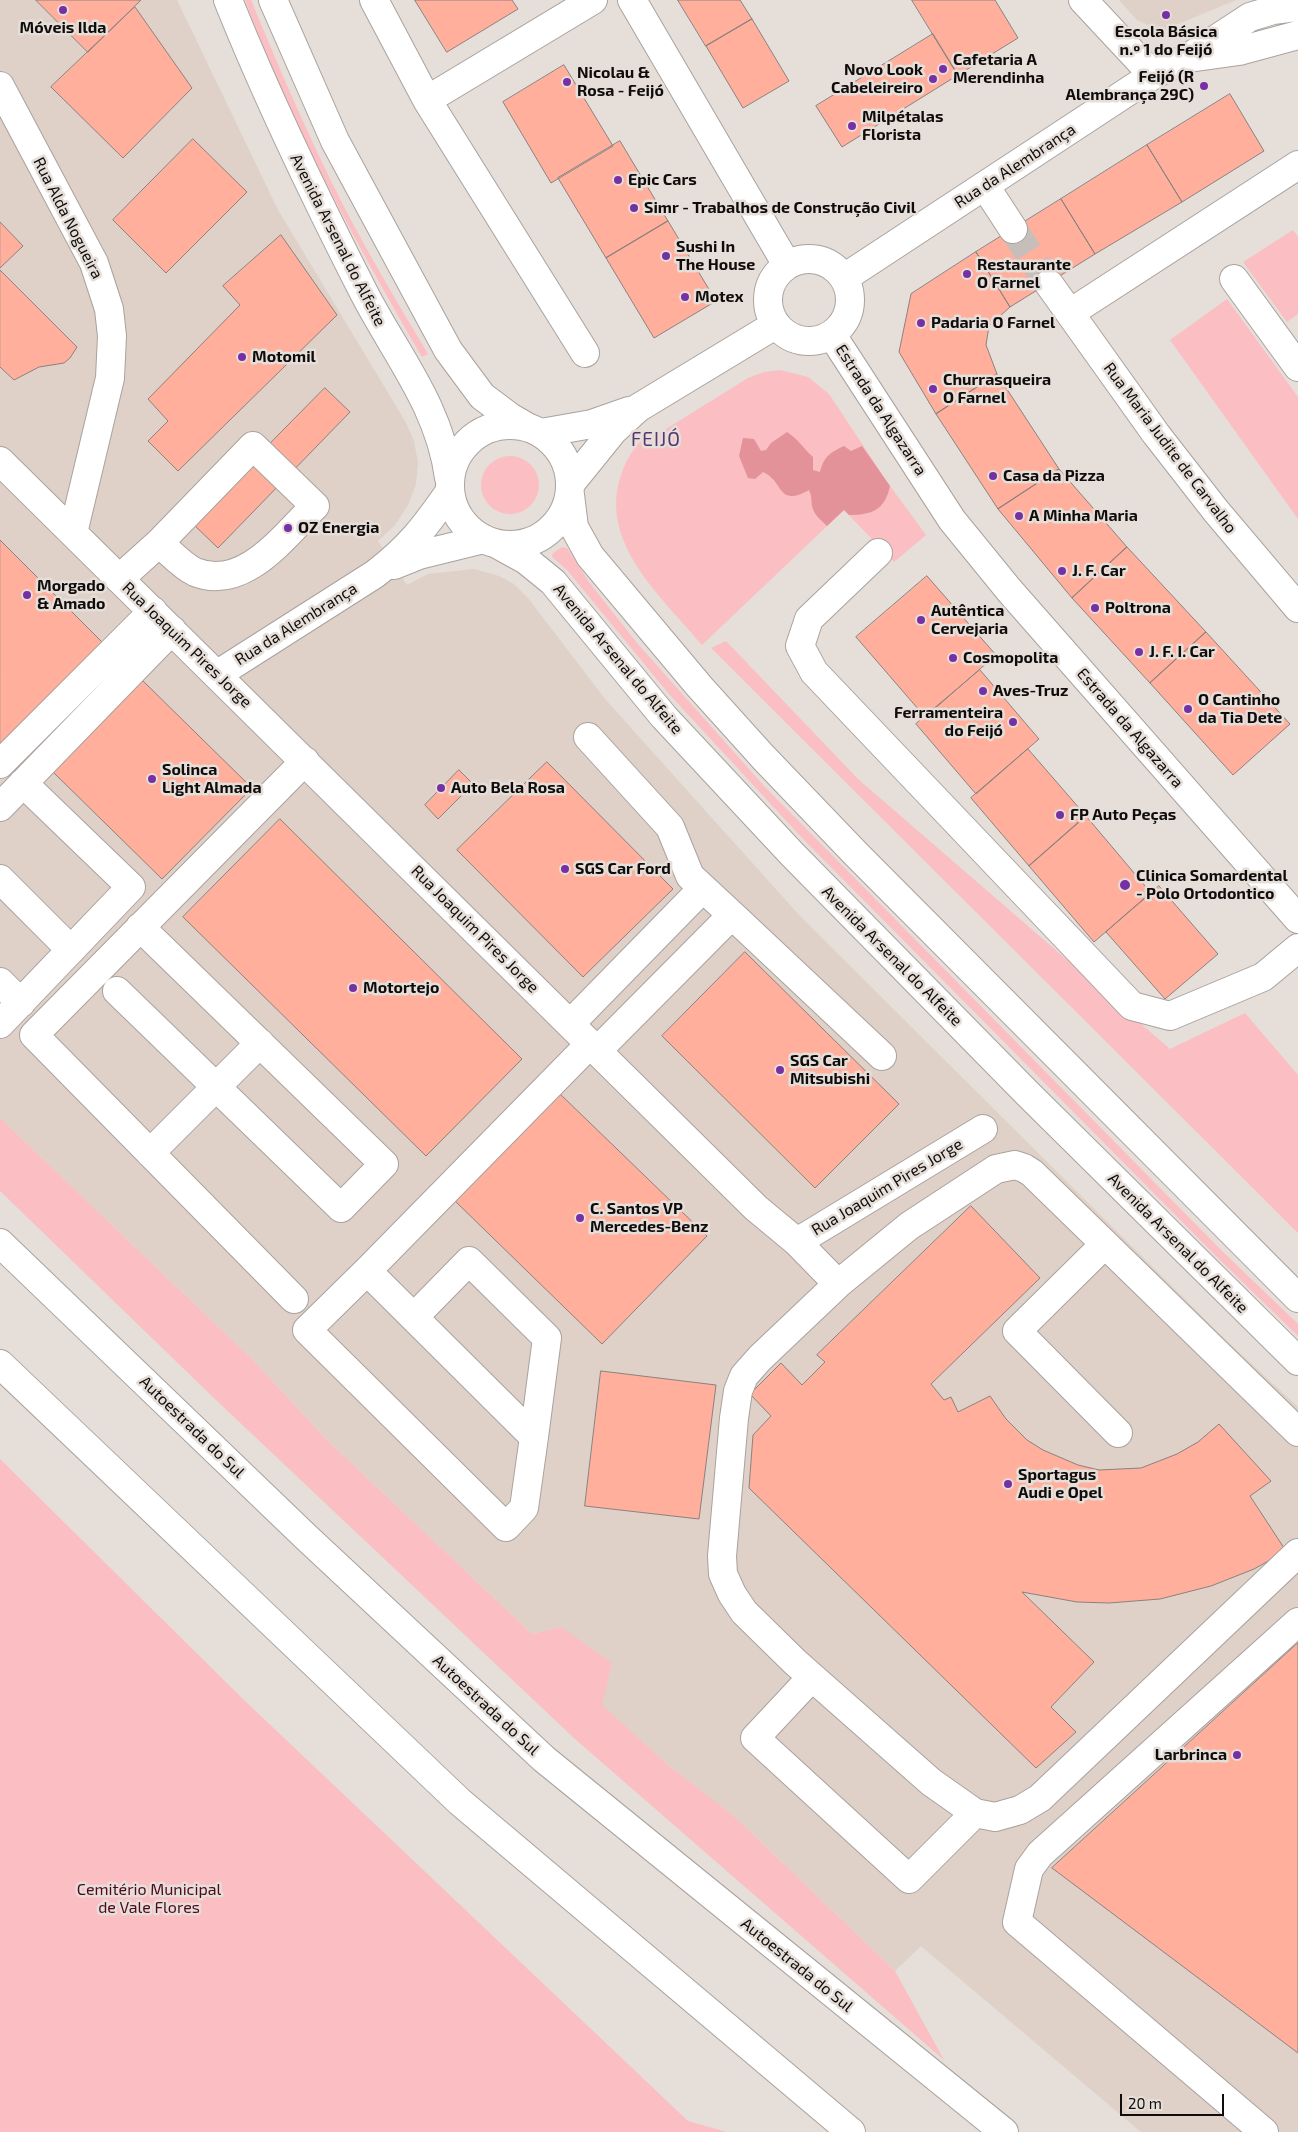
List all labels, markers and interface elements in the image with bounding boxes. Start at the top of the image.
marker: Móveis Ilda [57,4,69,16]
marker: Escola Básica n.º 1 do Feijó [1160,9,1172,21]
place label: Móveis Ilda [20,18,106,38]
place label: Escola Básica n.º 1 do Feijó [1115,22,1217,60]
place label: Cafetaria A Merendinha [953,50,1044,88]
place label: Novo Look Cabeleireiro [831,60,923,98]
place label: Nicolau & Rosa - Feijó [577,63,664,101]
marker: Cafetaria A Merendinha [937,63,949,75]
place label: Feijó (R Alembrança 29C) [1065,67,1194,105]
marker: Novo Look Cabeleireiro [927,73,939,85]
marker: Nicolau & Rosa - Feijó [561,76,573,88]
marker: Feijó (R Alembrança 29C) [1198,80,1210,92]
place label: Milpétalas Florista [862,107,943,145]
marker: Milpétalas Florista [846,120,858,132]
street label: Rua da Alembrança [951,120,1079,212]
street label: Avenida Arsenal do Alfeite [286,151,390,329]
street label: Rua Alda Nogueira [29,154,107,282]
place label: Epic Cars [628,170,697,190]
marker: Epic Cars [612,174,624,186]
place label: Simr - Trabalhos de Construção Civil [644,198,916,218]
marker: Simr - Trabalhos de Construção Civil [628,202,640,214]
place label: Sushi In The House [676,237,755,275]
marker: Sushi In The House [660,250,672,262]
place label: Restaurante O Farnel [977,255,1071,293]
marker: Restaurante O Farnel [961,268,973,280]
place label: Motex [695,287,744,307]
marker: Motex [679,291,691,303]
place label: Padaria O Farnel [931,313,1055,333]
marker: Padaria O Farnel [915,317,927,329]
street label: Estrada da Algazarra [831,341,931,479]
place label: Motomil [252,347,316,367]
marker: Motomil [236,351,248,363]
street label: Rua Maria Judite de Carvalho [1099,359,1241,537]
place label: Churrasqueira O Farnel [943,370,1051,408]
marker: Churrasqueira O Farnel [927,383,939,395]
district label: FEIJÓ [630,429,682,451]
place label: Casa da Pizza [1003,466,1105,486]
marker: Casa da Pizza [987,470,999,482]
place label: A Minha Maria [1029,506,1138,526]
marker: A Minha Maria [1013,510,1025,522]
place label: OZ Energia [298,518,379,538]
marker: OZ Energia [282,522,294,534]
place label: J. F. Car [1072,561,1126,581]
marker: J. F. Car [1056,565,1068,577]
place label: Morgado & Amado [37,576,105,614]
street label: Rua Joaquim Pires Jorge [118,578,256,712]
street label: Rua da Alembrança [231,579,361,669]
street label: Avenida Arsenal do Alfeite [549,580,687,738]
marker: Morgado & Amado [21,589,33,601]
place label: Poltrona [1105,598,1171,618]
place label: Autêntica Cervejaria [931,601,1008,639]
marker: Poltrona [1089,602,1101,614]
marker: Autêntica Cervejaria [915,614,927,626]
place label: J. F. I. Car [1149,642,1215,662]
marker: J. F. I. Car [1133,646,1145,658]
place label: Cosmopolita [963,648,1058,668]
marker: Cosmopolita [947,652,959,664]
street label: Estrada da Algazarra [1073,664,1187,792]
place label: Aves-Truz [993,681,1068,701]
marker: Aves-Truz [977,685,989,697]
place label: O Cantinho da Tia Dete [1198,690,1282,728]
place label: Ferramenteira do Feijó [894,703,1003,741]
marker: O Cantinho da Tia Dete [1182,703,1194,715]
marker: Ferramenteira do Feijó [1007,716,1019,728]
place label: Solinca Light Almada [162,760,262,798]
marker: Solinca Light Almada [146,773,158,785]
place label: Auto Bela Rosa [451,778,565,798]
marker: Auto Bela Rosa [435,782,447,794]
place label: FP Auto Peças [1070,805,1176,825]
marker: FP Auto Peças [1054,809,1066,821]
place label: SGS Car Ford [575,859,671,879]
street label: Rua Joaquim Pires Jorge [407,861,543,997]
marker: SGS Car Ford [559,863,571,875]
place label: Clinica Somardental - Polo Ortodontico [1136,866,1288,904]
marker: Clinica Somardental - Polo Ortodontico [1118,878,1132,892]
street label: Avenida Arsenal do Alfeite [818,882,966,1030]
place label: Motortejo [363,978,439,998]
marker: Motortejo [347,982,359,994]
place label: SGS Car Mitsubishi [790,1051,870,1089]
marker: SGS Car Mitsubishi [774,1064,786,1076]
street label: Rua Joaquim Pires Jorge [808,1134,966,1240]
street label: Avenida Arsenal do Alfeite [1104,1169,1252,1317]
place label: C. Santos VP Mercedes-Benz [590,1199,708,1237]
marker: C. Santos VP Mercedes-Benz [574,1212,586,1224]
street label: Autoestrada do Sul [136,1372,248,1482]
place label: Sportagus Audi e Opel [1018,1465,1103,1503]
marker: Sportagus Audi e Opel [1002,1478,1014,1490]
street label: Autoestrada do Sul [429,1651,543,1759]
place label: Larbrinca [1155,1745,1227,1765]
marker: Larbrinca [1231,1749,1243,1761]
park label: Cemitério Municipal de Vale Flores [77,1880,221,1918]
street label: Autoestrada do Sul [737,1914,857,2016]
scale bar [1123,2084,1227,2116]
text: 20 m [1128,2094,1162,2112]

